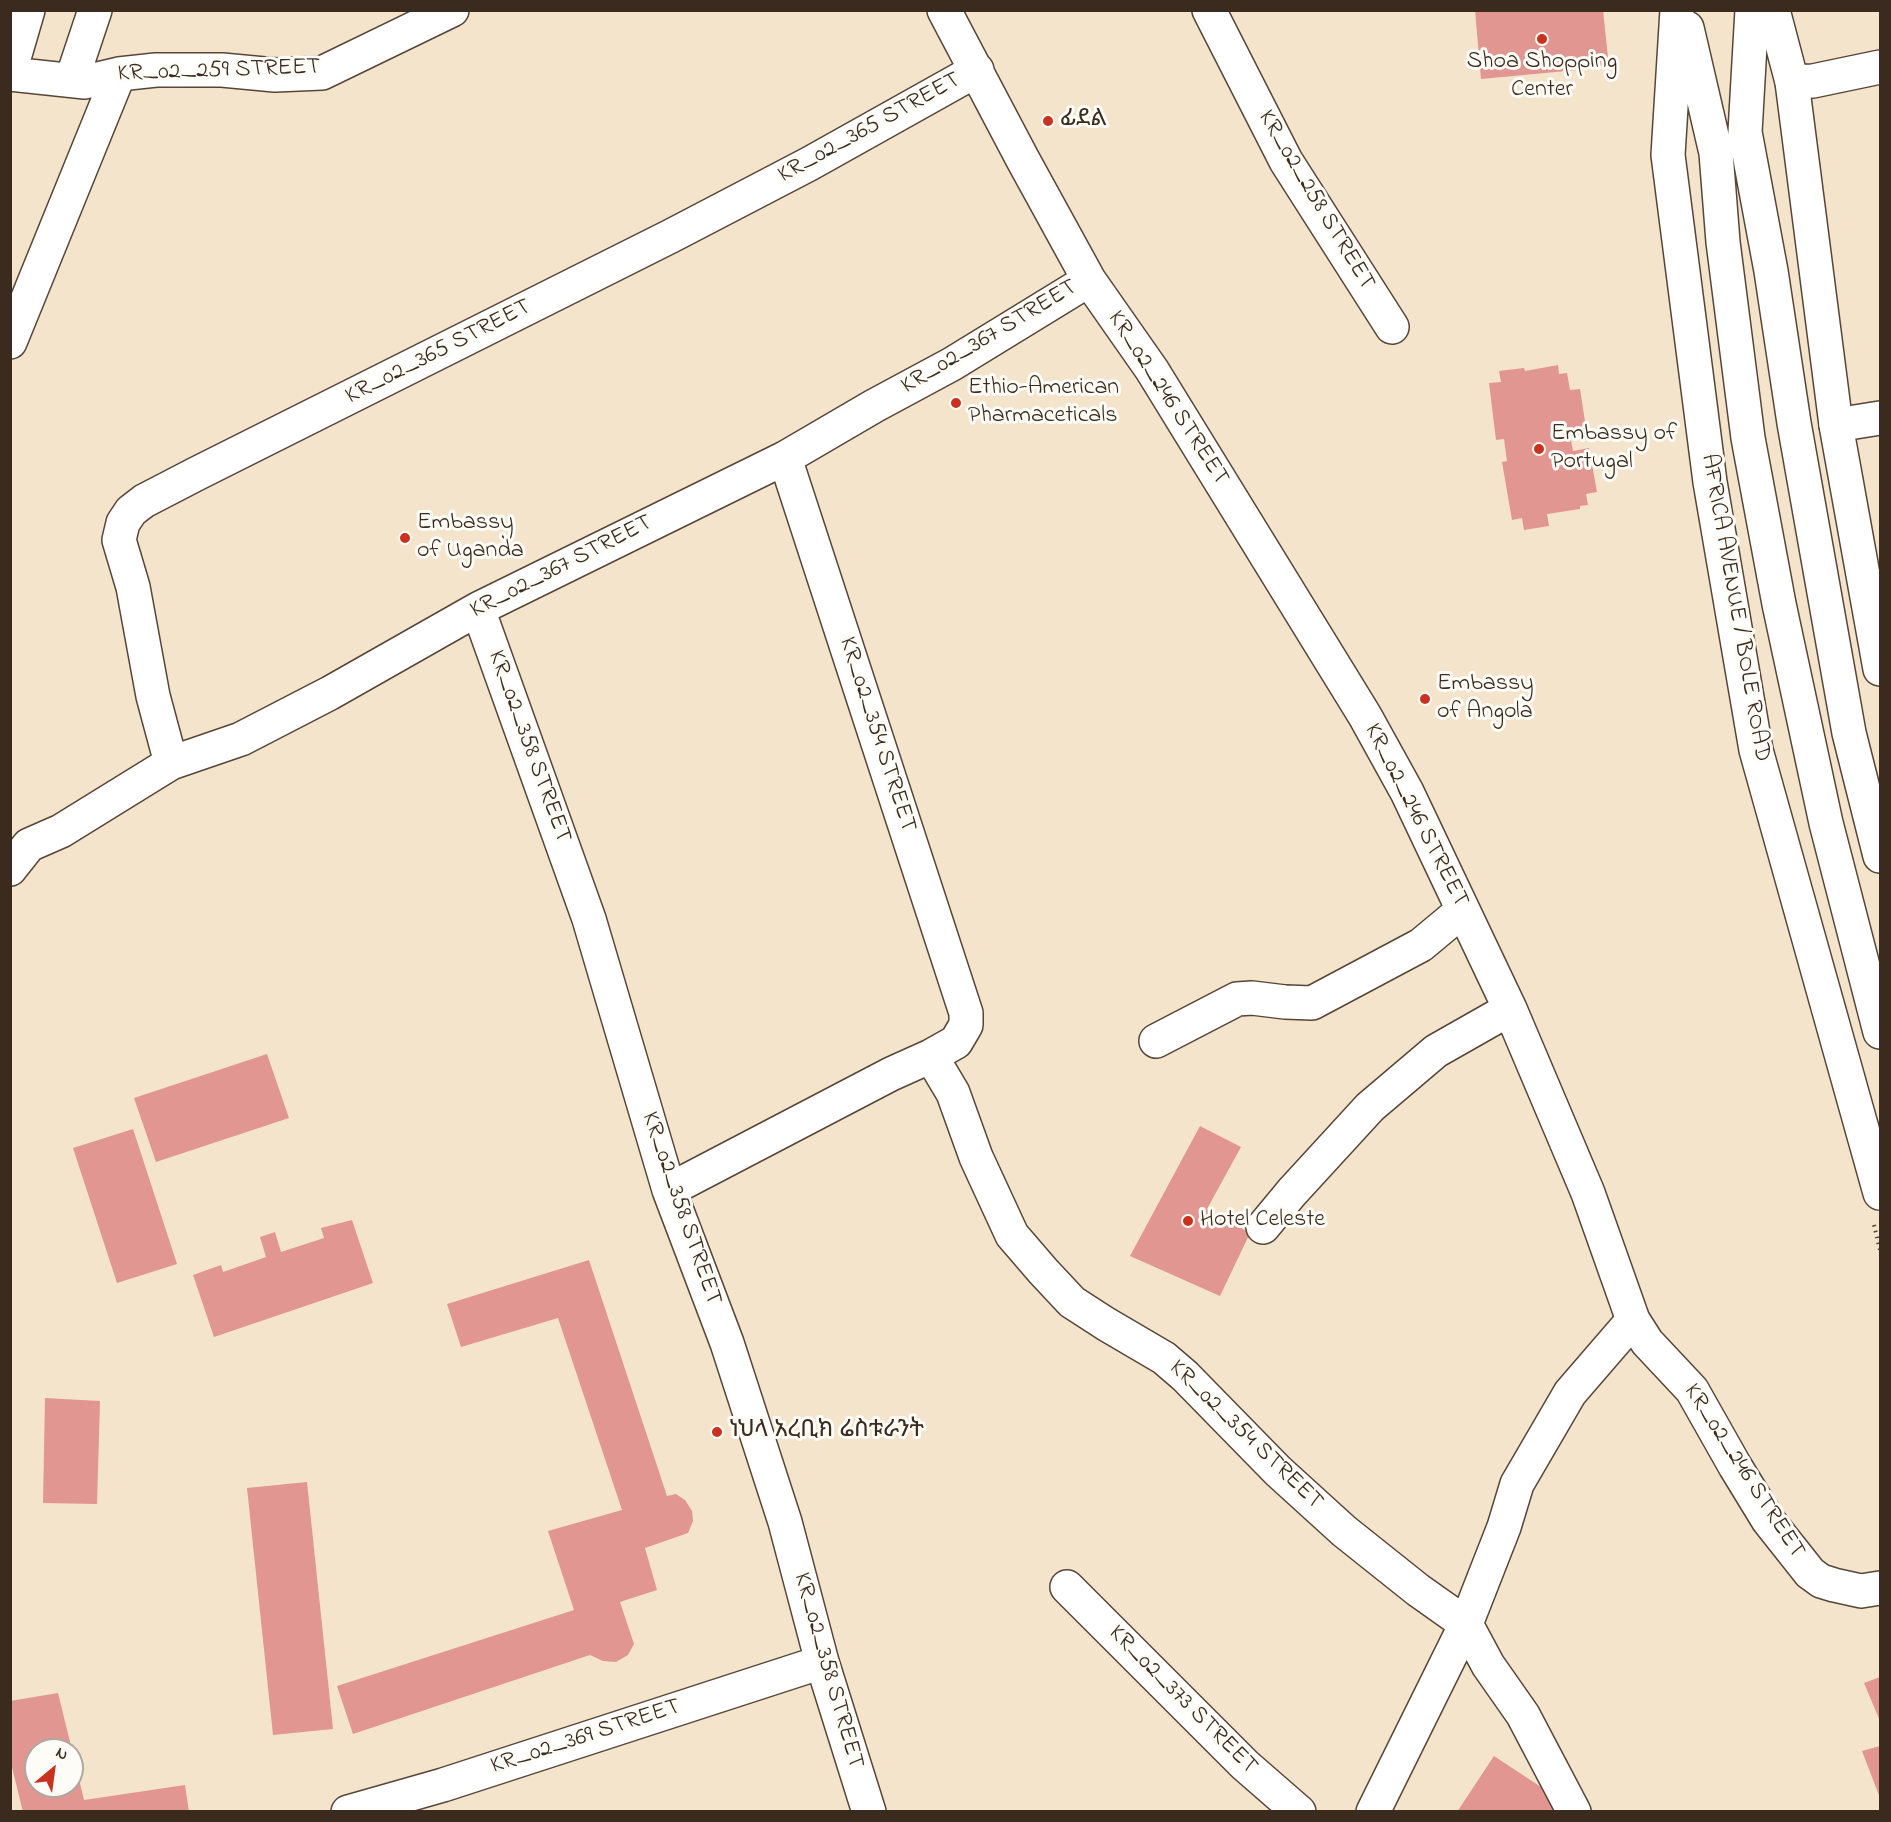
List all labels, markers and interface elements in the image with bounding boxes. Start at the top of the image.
marker: Shoa Shopping Center [1535,32,1549,46]
place label: Shoa Shopping Center [1467,49,1617,105]
street label: KR_02_259 STREET [117,54,321,90]
street label: KR_02_365 STREET [774,67,966,191]
street label: KR_02_258 STREET [1250,106,1380,296]
place label: ፊደል [1060,107,1107,135]
marker: ፊደል [1041,114,1055,128]
street label: KR_02_367 STREET [897,274,1083,402]
street label: KR_02_365 STREET [342,294,536,412]
street label: KR_02_246 STREET [1100,306,1234,492]
place label: Ethio-American Pharmaceticals [968,375,1119,431]
marker: Ethio-American Pharmaceticals [949,396,963,410]
place label: Embassy of Portugal [1551,421,1677,477]
marker: Embassy of Portugal [1532,442,1546,456]
street label: AFRICA AVENUE / BOLE ROAD [1693,452,1775,764]
place label: Embassy of Uganda [417,510,524,566]
street label: KR_02_367 STREET [466,510,658,626]
marker: Embassy of Uganda [398,531,412,545]
street label: KR_02_354 STREET [831,634,921,836]
street label: KR_02_358 STREET [480,647,576,847]
place label: Embassy of Angola [1437,671,1534,727]
marker: Embassy of Angola [1418,692,1432,706]
street label: KR_02_246 STREET [1356,719,1474,913]
street label: KR_02_358 STREET [633,1109,727,1309]
place label: Hotel Celeste [1200,1207,1325,1235]
marker: Hotel Celeste [1181,1214,1195,1228]
street label: KR_02_354 STREET [1162,1355,1328,1517]
street label: KR_02_246 STREET [1676,1379,1810,1565]
place label: ነህላ አረቢክ ሬስቱራንት [729,1418,924,1446]
marker: ነህላ አረቢክ ሬስቱራንት [710,1425,724,1439]
street label: KR_02_358 STREET [785,1570,869,1772]
street label: KR_02_373 STREET [1101,1620,1263,1782]
street label: KR_02_369 STREET [488,1694,684,1782]
north arrow [24,1738,84,1798]
text: N [51,1741,72,1767]

